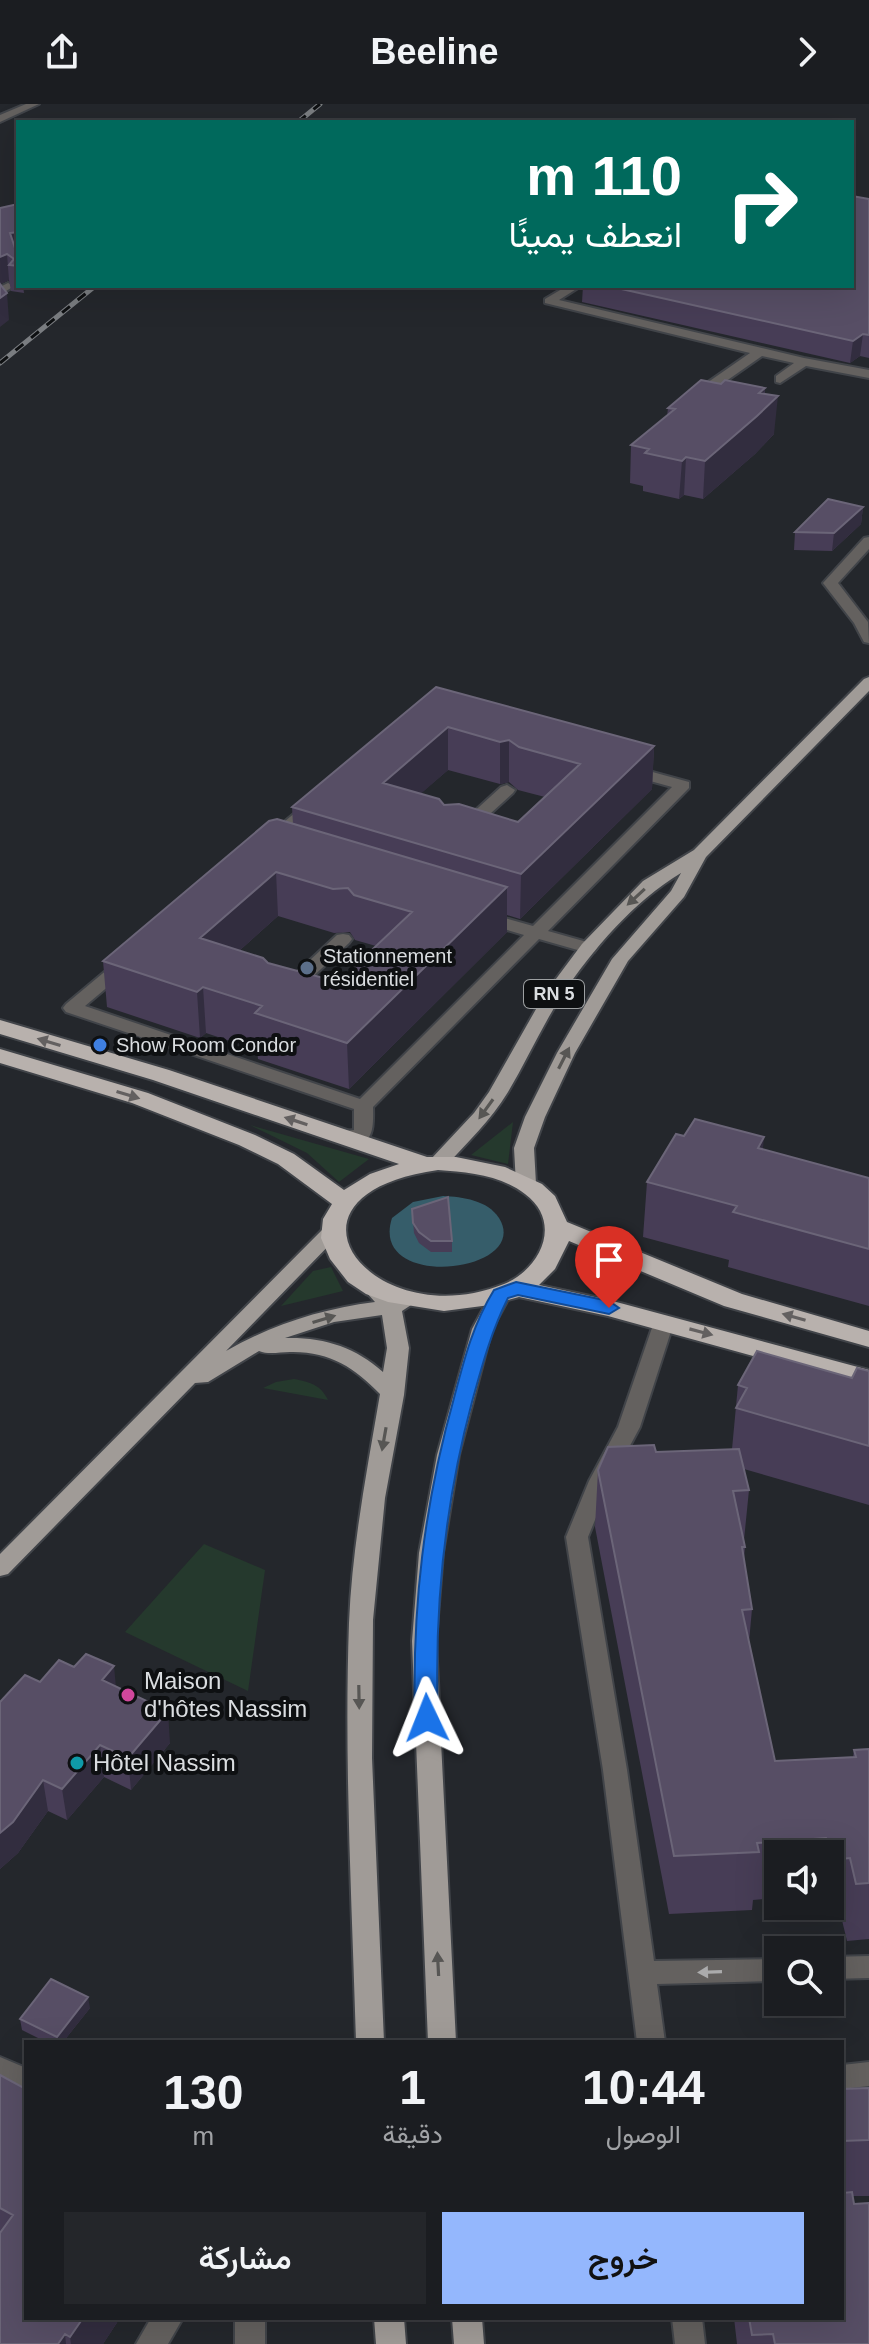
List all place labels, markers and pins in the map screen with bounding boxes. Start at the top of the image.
place label: Stationnement résidentiel [323,945,452,990]
marker: Stationnement résidentiel [298,959,316,977]
place label: Show Room Condor [116,1034,296,1056]
marker: Show Room Condor [91,1036,109,1054]
pin [575,1226,643,1308]
place label: Maison d'hôtes Nassim [144,1667,307,1722]
marker: Maison d'hôtes Nassim [119,1686,137,1704]
place label: Hôtel Nassim [93,1749,236,1776]
marker: Hôtel Nassim [68,1754,86,1772]

